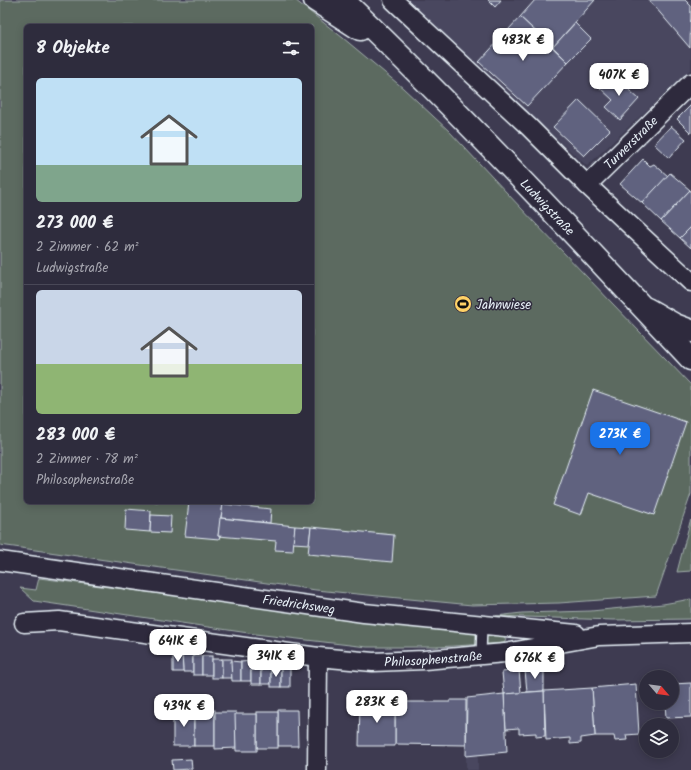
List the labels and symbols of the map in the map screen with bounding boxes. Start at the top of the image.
pin: 483K € [490,28,556,62]
pin: 407K € [586,63,652,97]
street label: Turnerstraße [600,112,664,175]
street label: Ludwigstraße [514,174,579,241]
sports icon: Jahnwiese [453,294,473,314]
place label: Jahnwiese [476,295,531,316]
pin: 273K € [587,422,653,456]
street label: Friedrichsweg [261,590,336,621]
pin: 641K € [145,629,211,663]
pin: 341K € [243,644,309,678]
street label: Philosophenstraße [384,646,483,674]
pin: 676K € [502,646,568,680]
north arrow [639,670,679,710]
pin: 283K € [344,690,410,724]
pin: 439K € [151,694,217,728]

